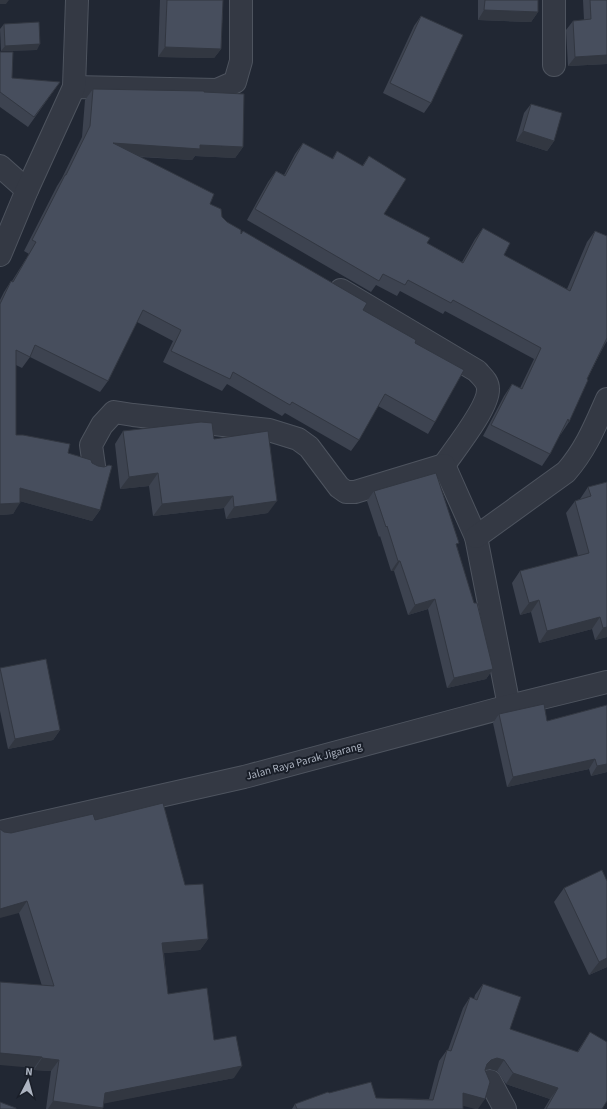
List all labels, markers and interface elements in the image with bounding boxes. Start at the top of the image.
street label: Jalan Raya Parak Jigarang [244,738,364,784]
north arrow [8,1061,48,1101]
text: N [25,1064,33,1079]

